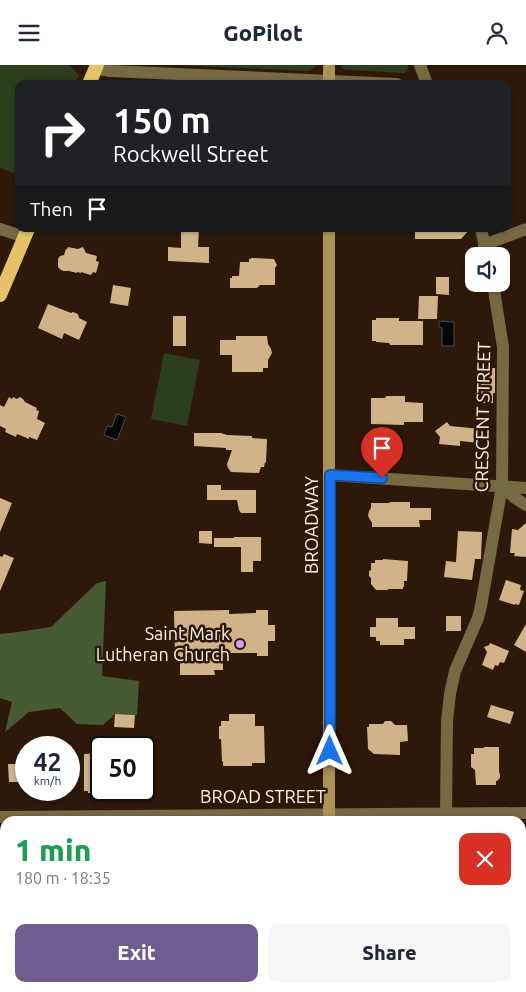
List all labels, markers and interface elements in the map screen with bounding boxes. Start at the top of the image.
icon: menu [15,19,43,47]
icon: person [483,19,511,47]
text: GoPilot [223,20,303,45]
icon: right [30,100,95,165]
text: 150 m [113,100,211,140]
text: Rockwell Street [113,141,268,166]
icon: arrive [83,195,111,223]
text: Then [30,198,73,220]
map controls [465,247,510,292]
button: sound [465,247,510,292]
street label: CRESCENT STREET [471,341,493,493]
pin [361,427,403,478]
icon: arrive [368,434,396,462]
street label: BROADWAY [301,475,321,574]
place label: Saint Mark Lutheran Church [96,623,230,664]
marker: Saint Mark Lutheran Church [234,638,246,650]
position arrow [303,724,355,776]
speed limit sign: 50 [90,736,155,801]
text: 42 [33,748,62,776]
text: km/h [34,774,61,787]
street label: BROAD STREET [200,786,326,806]
text: 1 min [15,833,91,867]
button: close [459,833,511,885]
text: 180 m · 18:35 [15,869,111,887]
button: Exit [15,924,258,982]
button: Share [268,924,511,982]

